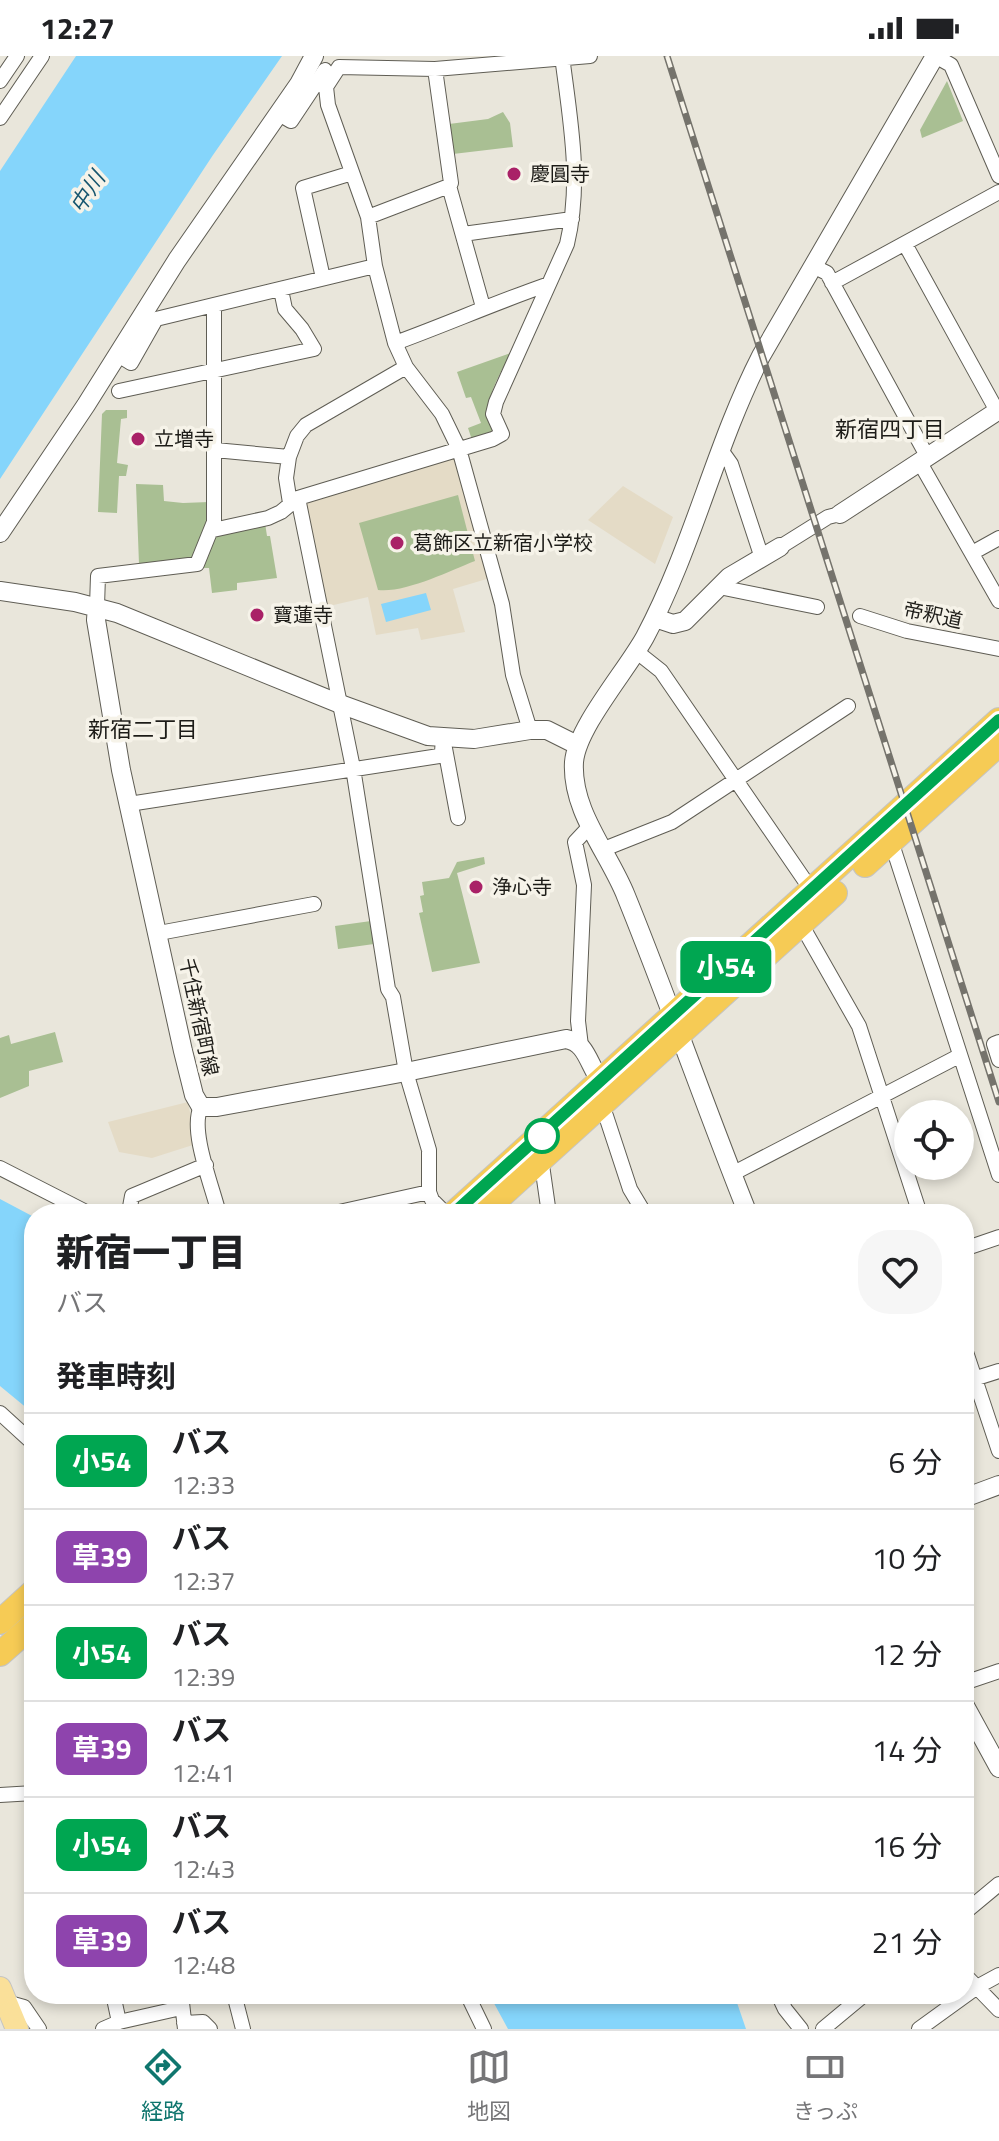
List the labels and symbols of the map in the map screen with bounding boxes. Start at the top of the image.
place label: 慶圓寺 [530,158,590,189]
water label: 中川 [61,163,114,220]
marker: 慶圓寺 [505,165,523,183]
district label: 新宿四丁目 [835,412,945,446]
place label: 立増寺 [154,423,214,454]
marker: 立増寺 [129,430,147,448]
place label: 葛飾区立新宿小学校 [413,527,593,558]
marker: 葛飾区立新宿小学校 [388,534,406,552]
street label: 帝釈道 [901,593,966,636]
place label: 寶蓮寺 [273,599,333,630]
marker: 寶蓮寺 [248,606,266,624]
district label: 新宿二丁目 [88,712,198,746]
place label: 浄心寺 [492,871,552,902]
marker: 浄心寺 [467,878,485,896]
line badge: 小54 [680,941,772,993]
street label: 千住新宿町線 [172,955,227,1079]
unlabelled marker [525,1119,559,1153]

